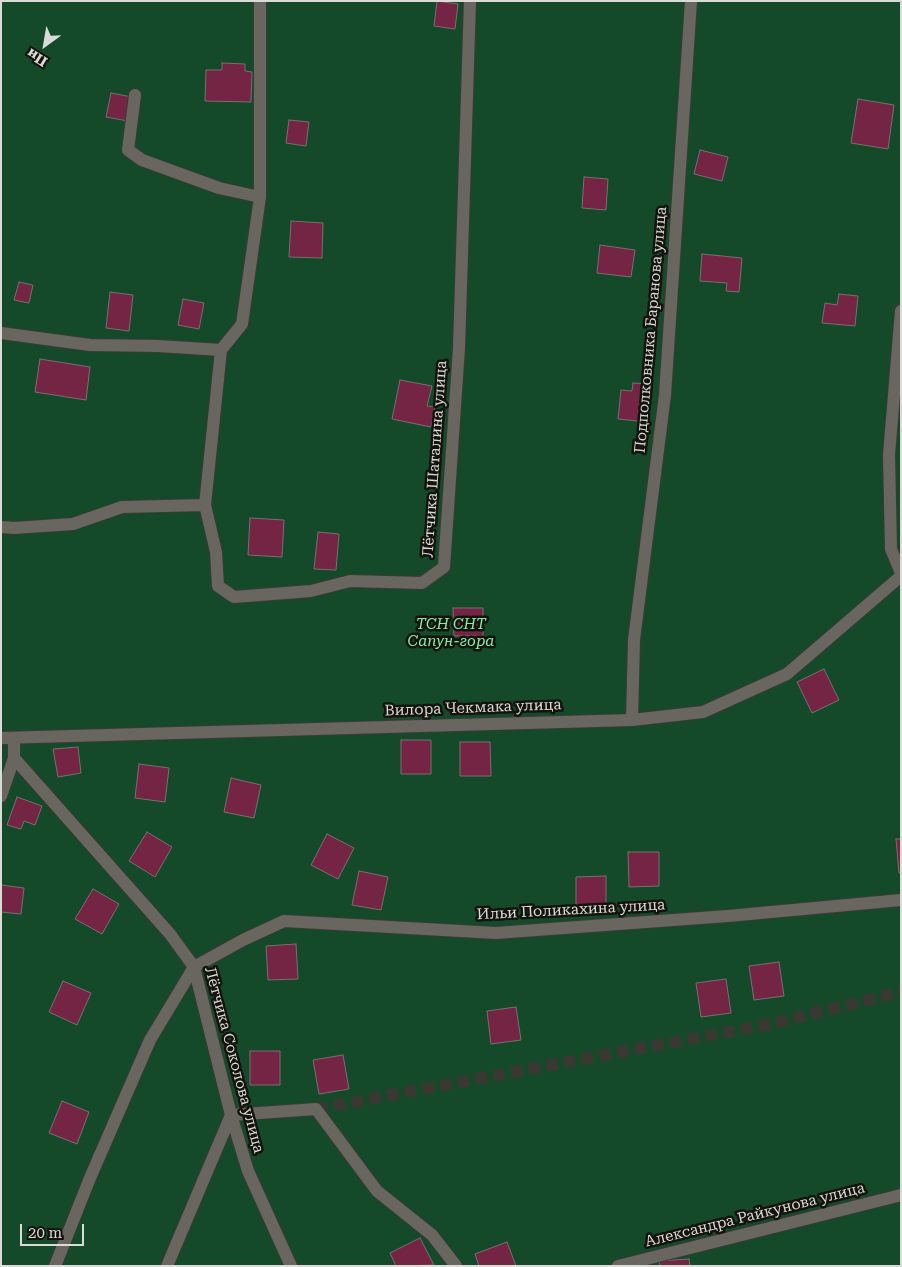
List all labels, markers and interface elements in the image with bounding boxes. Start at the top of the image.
north arrow [20,20,70,70]
text: Пн [24,45,50,70]
street label: Подполковника Баранова улица [631,206,671,454]
street label: Лётчика Шаталина улица [419,360,451,558]
park label: ТСН СНТ Сапун-гора [408,616,494,651]
street label: Вилора Чекмака улица [384,696,562,720]
street label: Ильи Поликахина улица [476,896,666,924]
street label: Лётчика Соколова улица [200,965,268,1155]
street label: Александра Райкунова улица [643,1179,867,1251]
scale bar [22,1214,86,1246]
text: 20 m [28,1224,62,1242]

